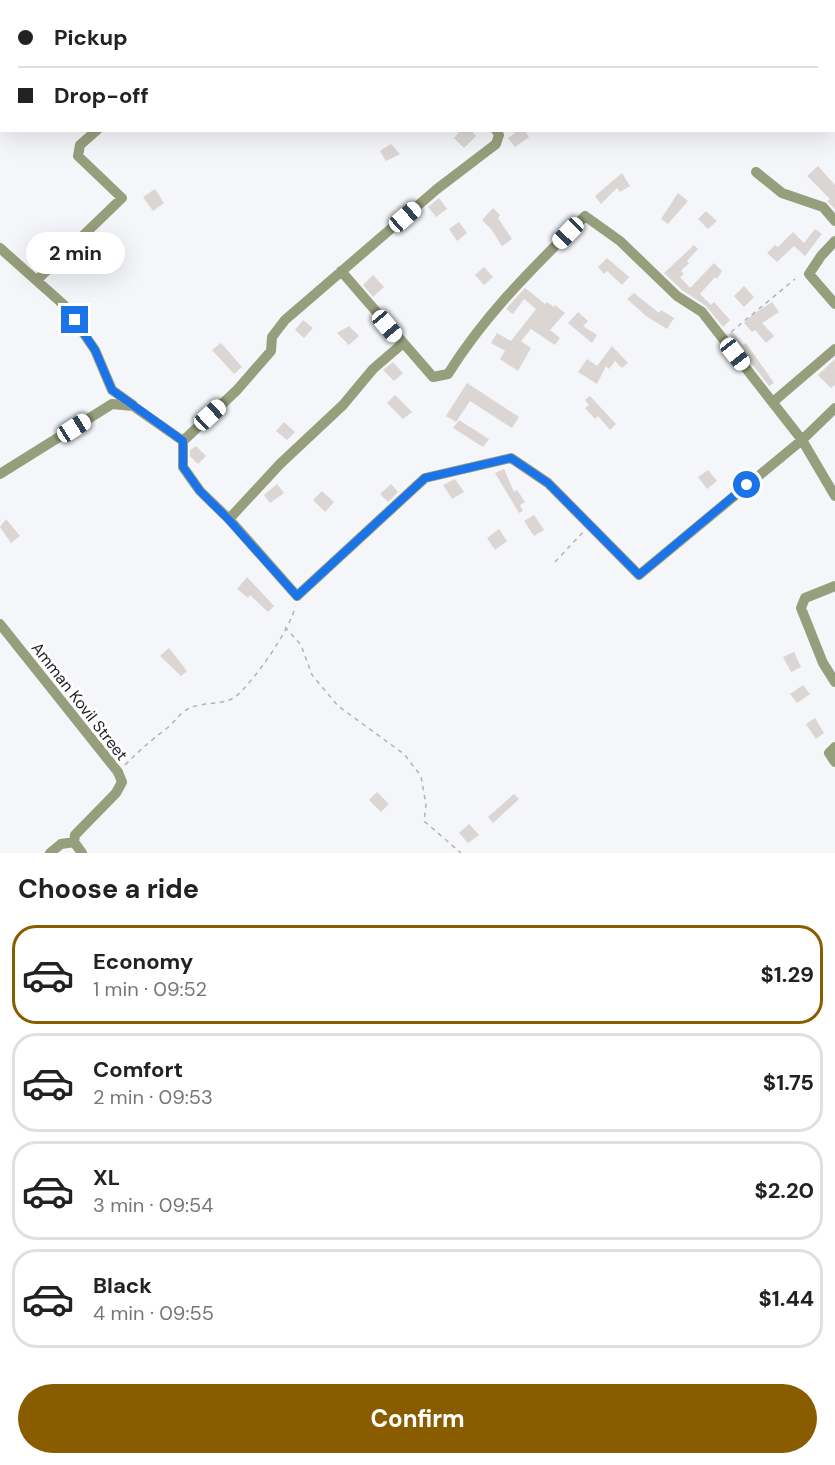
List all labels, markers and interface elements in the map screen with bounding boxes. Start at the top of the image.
text: Pickup [54,23,128,52]
text: Drop-off [54,81,149,110]
car [386,198,424,236]
car [549,214,587,252]
callout: 2 min [26,233,124,275]
text: 2 min [49,240,102,266]
route end [61,306,88,333]
car [369,306,405,346]
car [717,334,753,374]
car [191,396,229,434]
car [54,411,94,445]
route start [733,471,760,498]
street label: Amman Kovil Street [27,638,132,765]
text: Choose a ride [18,871,199,906]
text: Economy [93,947,193,976]
icon: car [21,948,75,1002]
text: $1.29 [761,960,814,989]
text: 1 min · 09:52 [93,976,207,1002]
text: Comfort [93,1055,183,1084]
icon: car [21,1056,75,1110]
text: $1.75 [763,1068,814,1097]
text: 2 min · 09:53 [93,1084,213,1110]
text: XL [93,1163,120,1192]
icon: car [21,1164,75,1218]
text: $2.20 [754,1176,814,1205]
text: 3 min · 09:54 [93,1192,213,1218]
text: Black [93,1271,152,1300]
icon: car [21,1272,75,1326]
text: $1.44 [759,1284,814,1313]
text: 4 min · 09:55 [93,1300,214,1326]
button: Confirm [18,1384,817,1453]

